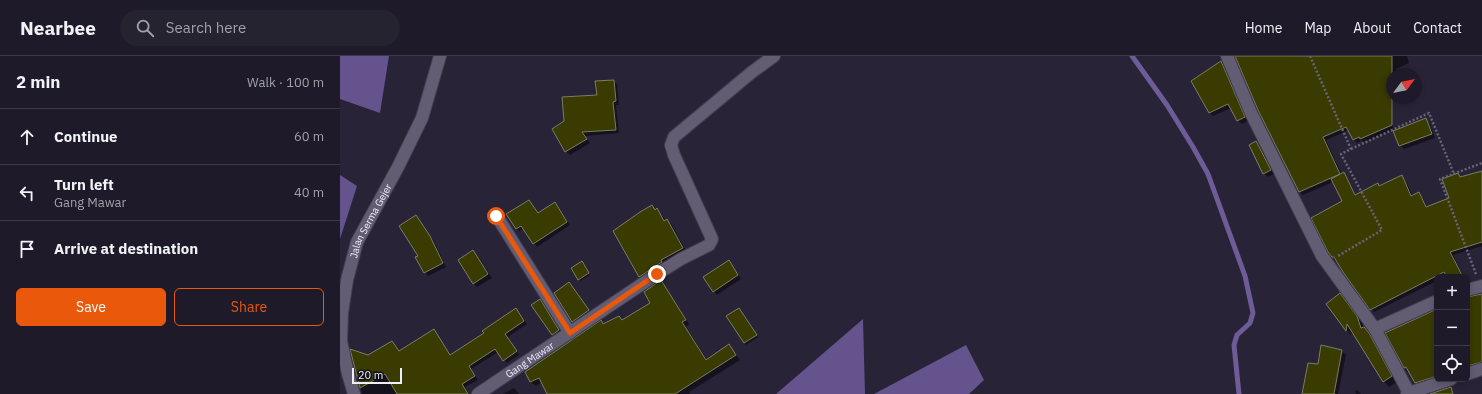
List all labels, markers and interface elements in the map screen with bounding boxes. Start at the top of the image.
search box [120,10,400,46]
text: Nearbee [20,16,96,40]
icon: search [134,17,156,39]
text: Search here [166,18,246,37]
text: Home [1245,19,1282,37]
text: Map [1304,19,1331,37]
text: About [1353,19,1391,37]
text: Contact [1413,19,1462,37]
north arrow [1386,68,1422,104]
text: 2 min [16,71,60,93]
text: Walk · 100 m [247,74,324,91]
icon: ahead [16,126,38,148]
text: Continue [54,127,118,146]
text: 60 m [294,128,324,145]
text: Turn left [54,175,114,194]
street label: Jalan Serma Gejer [347,181,394,259]
icon: left [16,182,38,204]
text: 40 m [294,184,324,201]
text: Gang Mawar [54,194,126,211]
route start [487,207,505,225]
icon: arrive [16,238,38,260]
text: Arrive at destination [54,239,198,258]
route end [648,265,666,283]
map controls [1434,274,1470,382]
button: + [1434,274,1470,310]
button: Save [16,288,166,326]
button: Share [174,288,324,326]
button: − [1434,310,1470,346]
street label: Gang Mawar [503,338,557,380]
button: locate [1434,346,1470,382]
scale bar [352,366,402,385]
text: 20 m [358,368,383,382]

